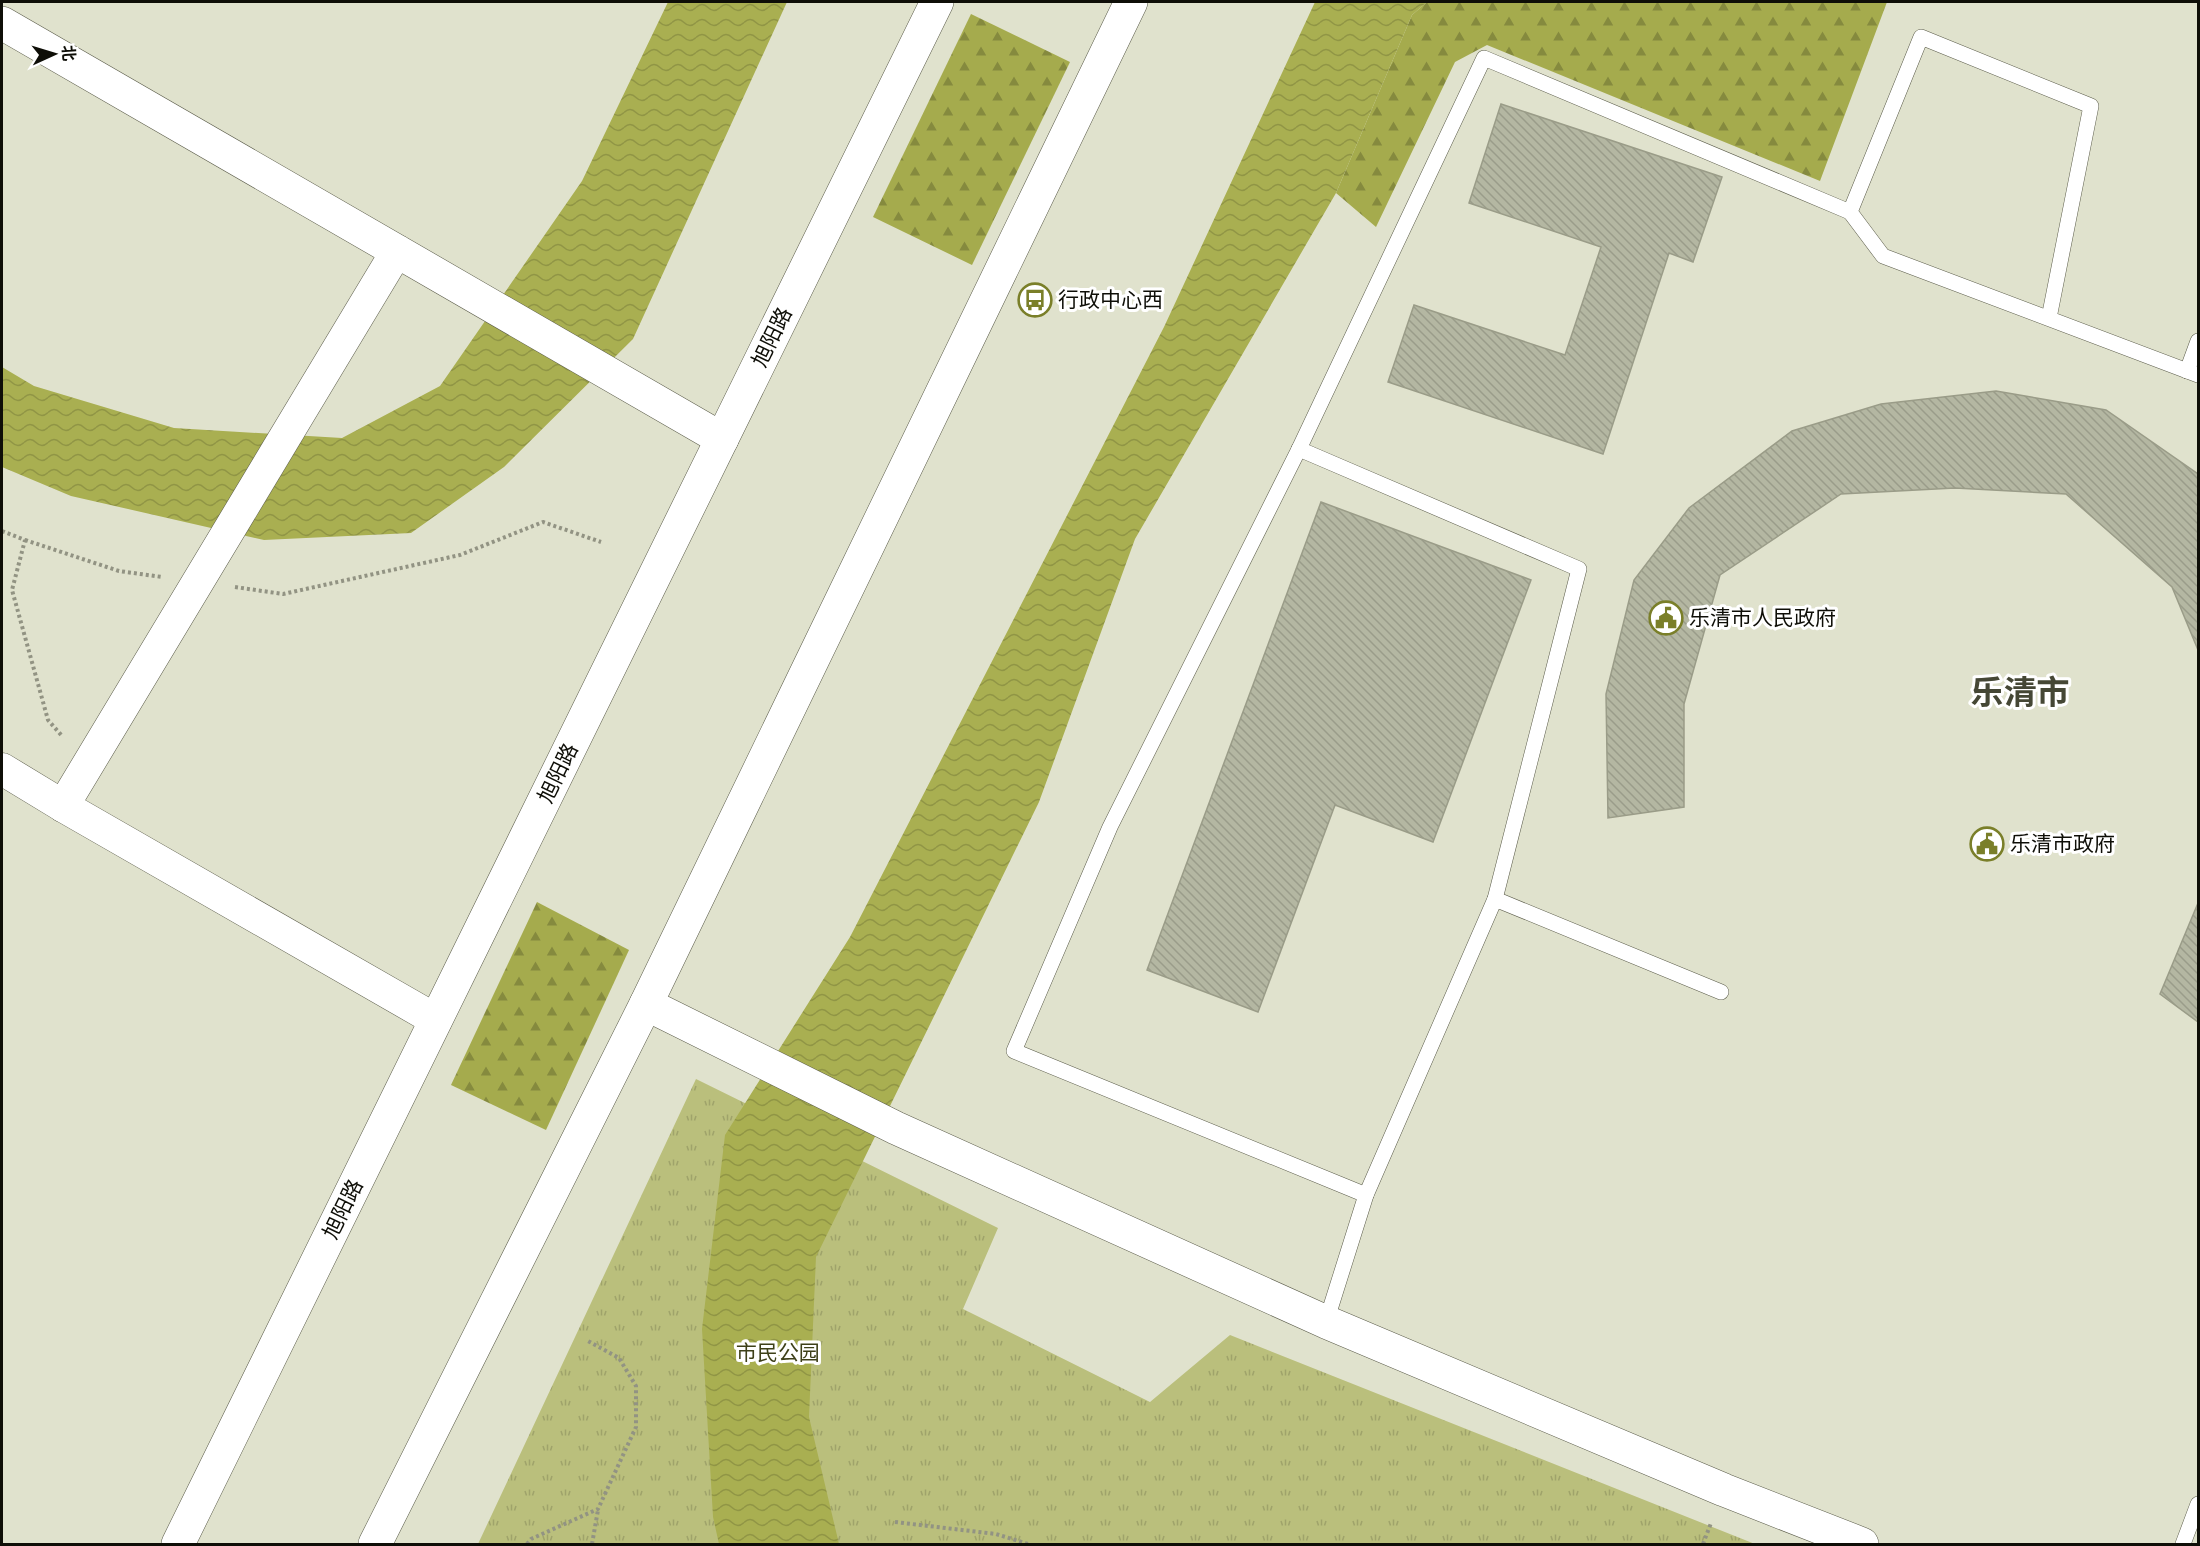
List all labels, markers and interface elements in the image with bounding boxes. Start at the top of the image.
north arrow [24,24,84,84]
text: 北 [58,44,79,62]
bus stop icon: 行政中心西 [1017,282,1053,318]
place label: 行政中心西 [1058,287,1163,313]
street label: 旭阳路 [747,303,797,371]
public building icon: 乐清市人民政府 [1648,600,1684,636]
place label: 乐清市人民政府 [1689,605,1836,631]
district label: 乐清市 [1971,673,2070,713]
street label: 旭阳路 [533,739,583,807]
public building icon: 乐清市政府 [1969,826,2005,862]
place label: 乐清市政府 [2010,831,2115,857]
street label: 旭阳路 [318,1175,368,1243]
park label: 市民公园 [736,1340,820,1366]

